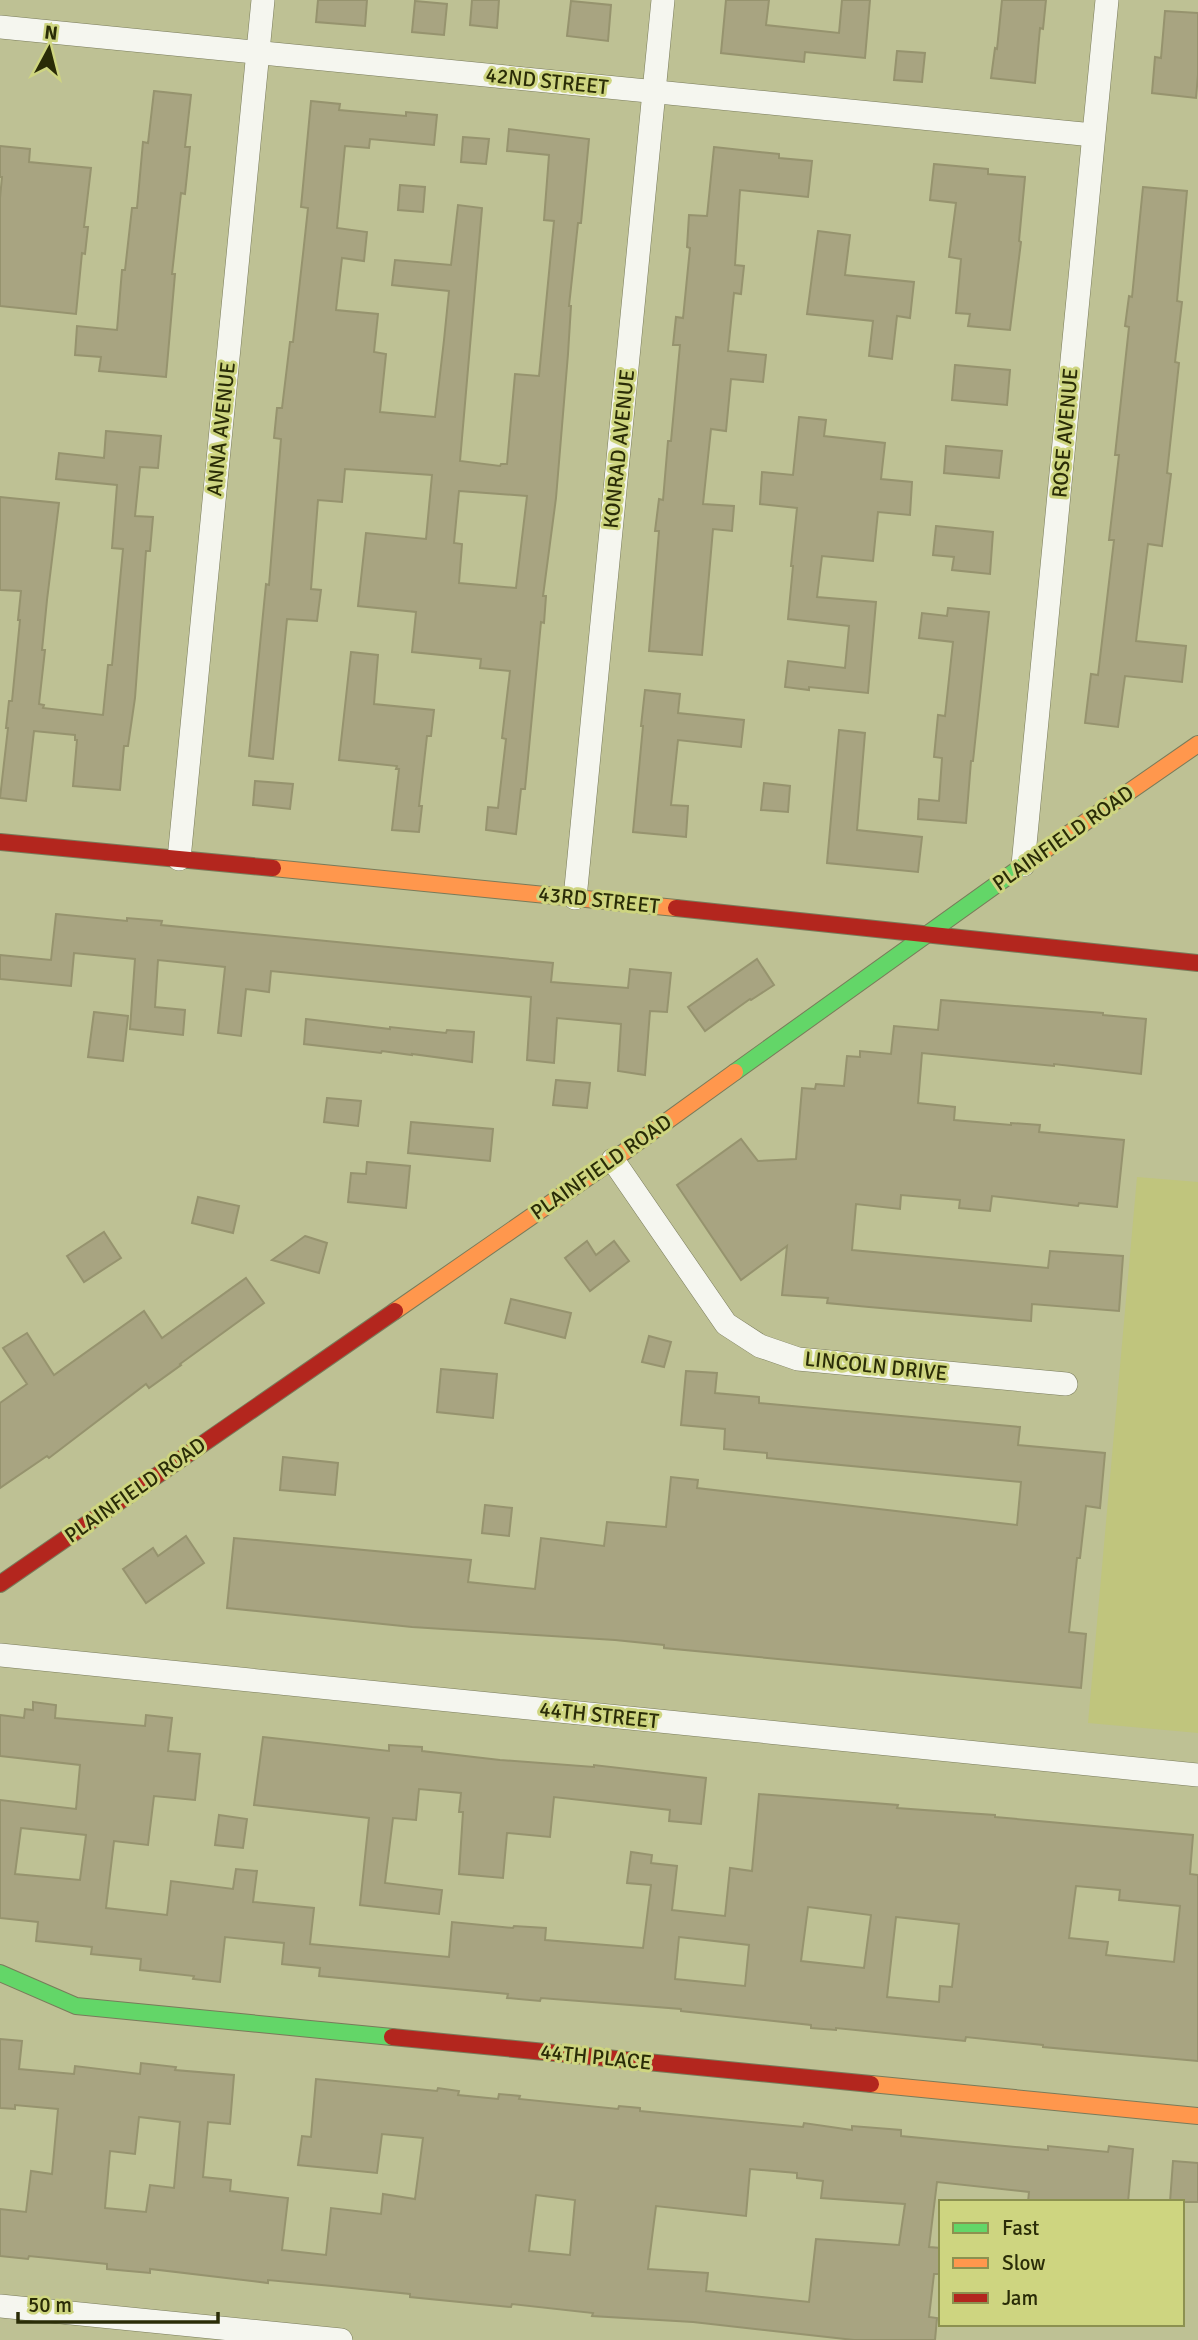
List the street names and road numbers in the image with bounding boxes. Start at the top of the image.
street label: 42ND STREET [484,62,610,100]
street label: ANNA AVENUE [201,361,241,497]
street label: ROSE AVENUE [1046,367,1084,499]
street label: KONRAD AVENUE [598,368,640,530]
street label: PLAINFIELD ROAD [987,780,1139,896]
street label: 43RD STREET [537,881,662,919]
street label: PLAINFIELD ROAD [525,1109,677,1225]
street label: LINCOLN DRIVE [803,1346,949,1386]
street label: PLAINFIELD ROAD [59,1432,211,1548]
street label: 44TH STREET [538,1696,661,1734]
street label: 44TH PLACE [539,2038,653,2076]

